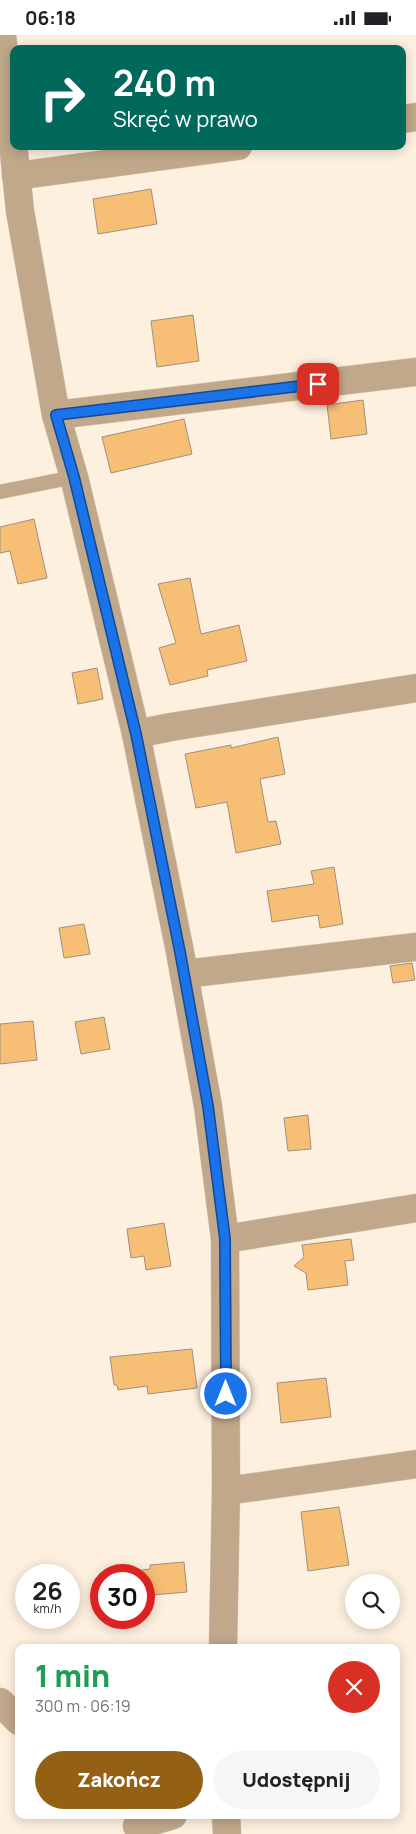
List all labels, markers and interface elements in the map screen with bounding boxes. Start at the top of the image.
text: 06:18 [25,5,76,31]
text: 240 m [113,59,216,107]
icon: right [30,65,95,130]
text: Skręć w prawo [113,104,258,134]
pin [297,363,339,405]
icon: arrive [304,370,332,398]
position arrow [199,1367,251,1419]
speed limit sign: 30 [90,1564,155,1629]
text: 26 [32,1573,63,1608]
map controls [345,1574,400,1629]
button: search [345,1574,400,1629]
text: km/h [34,1600,61,1617]
text: 1 min [35,1655,110,1696]
button: close [328,1661,380,1713]
text: 300 m · 06:19 [35,1695,131,1717]
button: Zakończ [35,1751,203,1809]
button: Udostępnij [213,1751,380,1809]

